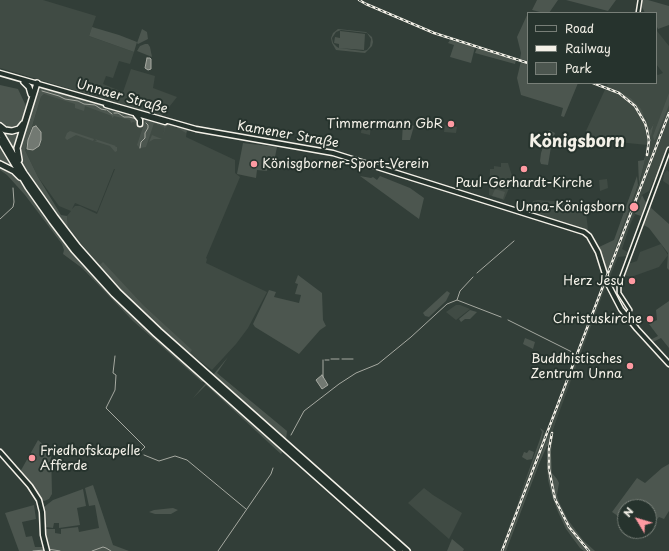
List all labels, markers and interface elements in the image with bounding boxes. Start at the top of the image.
legend [527,12,657,84]
text: Road [565,19,594,37]
text: Railway [565,39,611,57]
text: Park [565,59,592,77]
street label: Unnaer Straße [74,76,170,118]
place label: Timmermann GbR [327,116,443,132]
street label: Kamener Straße [236,118,340,152]
marker: Timmermann GbR [446,119,456,129]
district label: Königsborn [529,132,625,152]
place label: Könisgborner-Sport-Verein [262,156,429,172]
marker: Könisgborner-Sport-Verein [249,159,259,169]
marker: Paul-Gerhardt-Kirche [519,164,529,174]
place label: Paul-Gerhardt-Kirche [456,175,592,191]
place label: Unna-Königsborn [515,199,625,215]
marker: Unna-Königsborn [628,201,640,213]
place label: Herz Jesu [563,273,624,289]
marker: Herz Jesu [627,276,637,286]
place label: Christuskirche [553,311,642,327]
marker: Christuskirche [645,314,655,324]
place label: Buddhistisches Zentrum Unna [531,351,622,382]
marker: Buddhistisches Zentrum Unna [625,361,635,371]
place label: Friedhofskapelle Afferde [40,443,141,474]
marker: Friedhofskapelle Afferde [27,453,37,463]
north arrow [617,499,657,539]
text: N [619,503,637,521]

